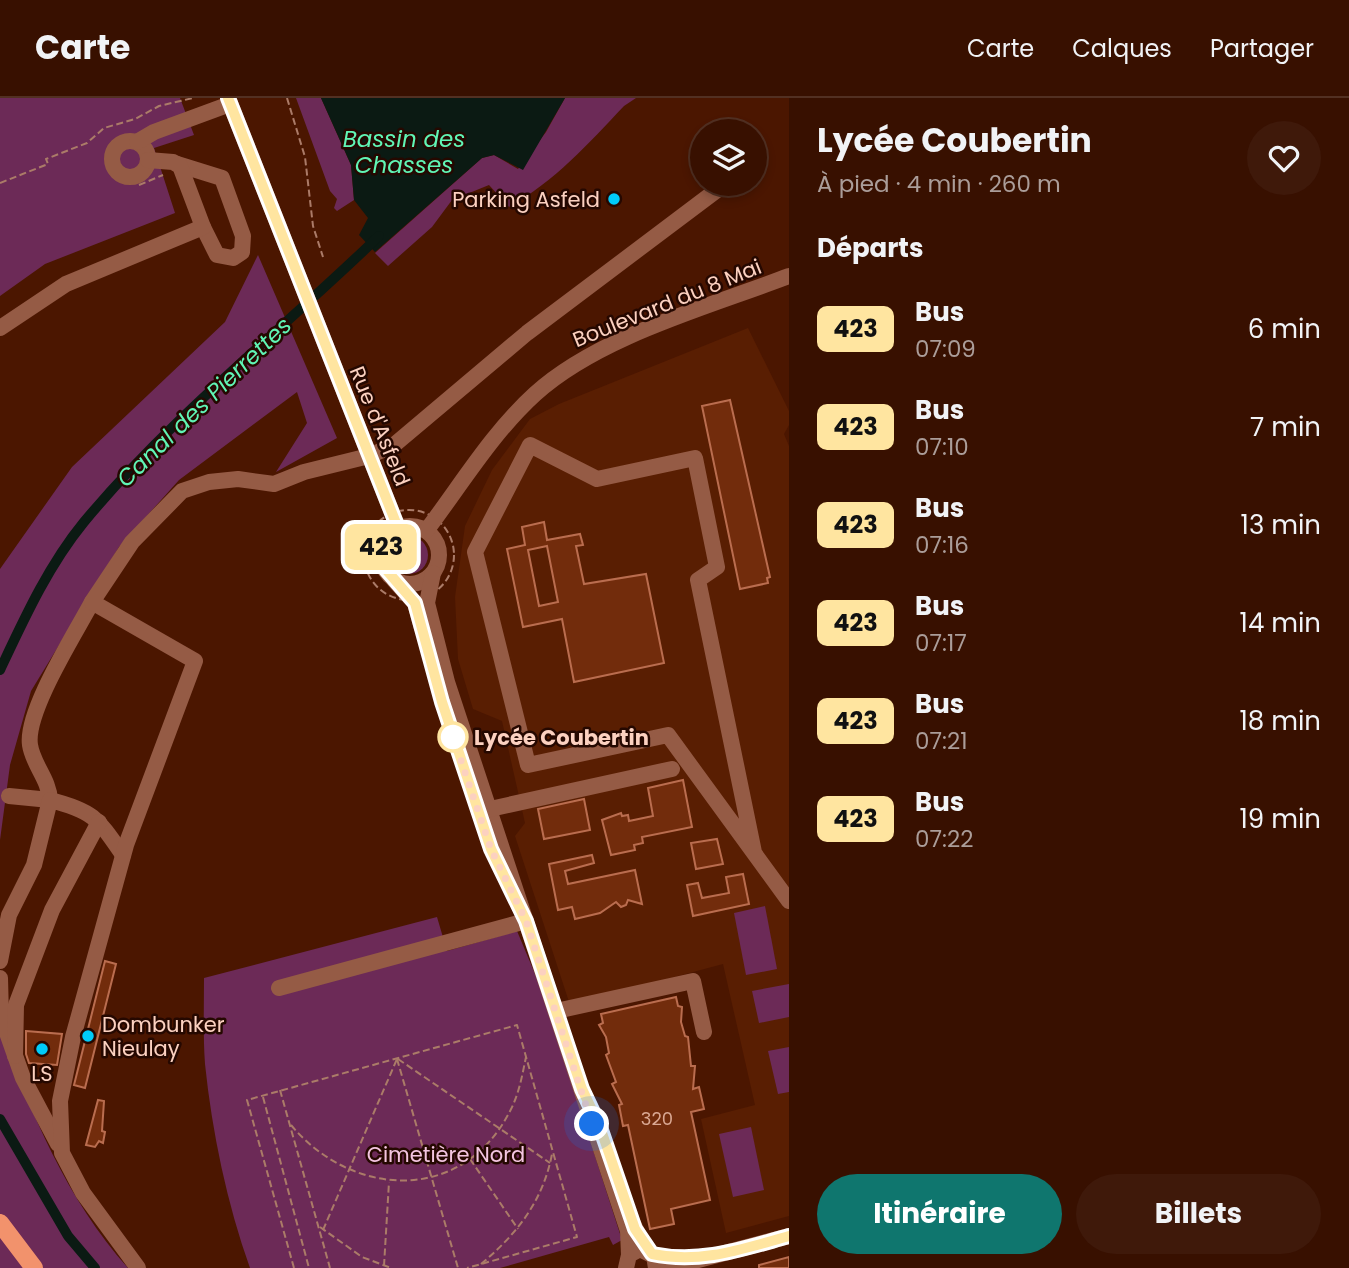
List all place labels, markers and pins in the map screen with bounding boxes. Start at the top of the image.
place label: Parking Asfeld [452,185,600,214]
marker: Parking Asfeld [606,191,622,207]
marker: Lycée Coubertin [438,722,468,752]
place label: Lycée Coubertin [474,723,649,752]
place label: Dombunker Nieulay [102,1010,225,1063]
marker: Dombunker Nieulay [80,1028,96,1044]
marker: LS [34,1041,50,1057]
place label: LS [31,1059,53,1088]

